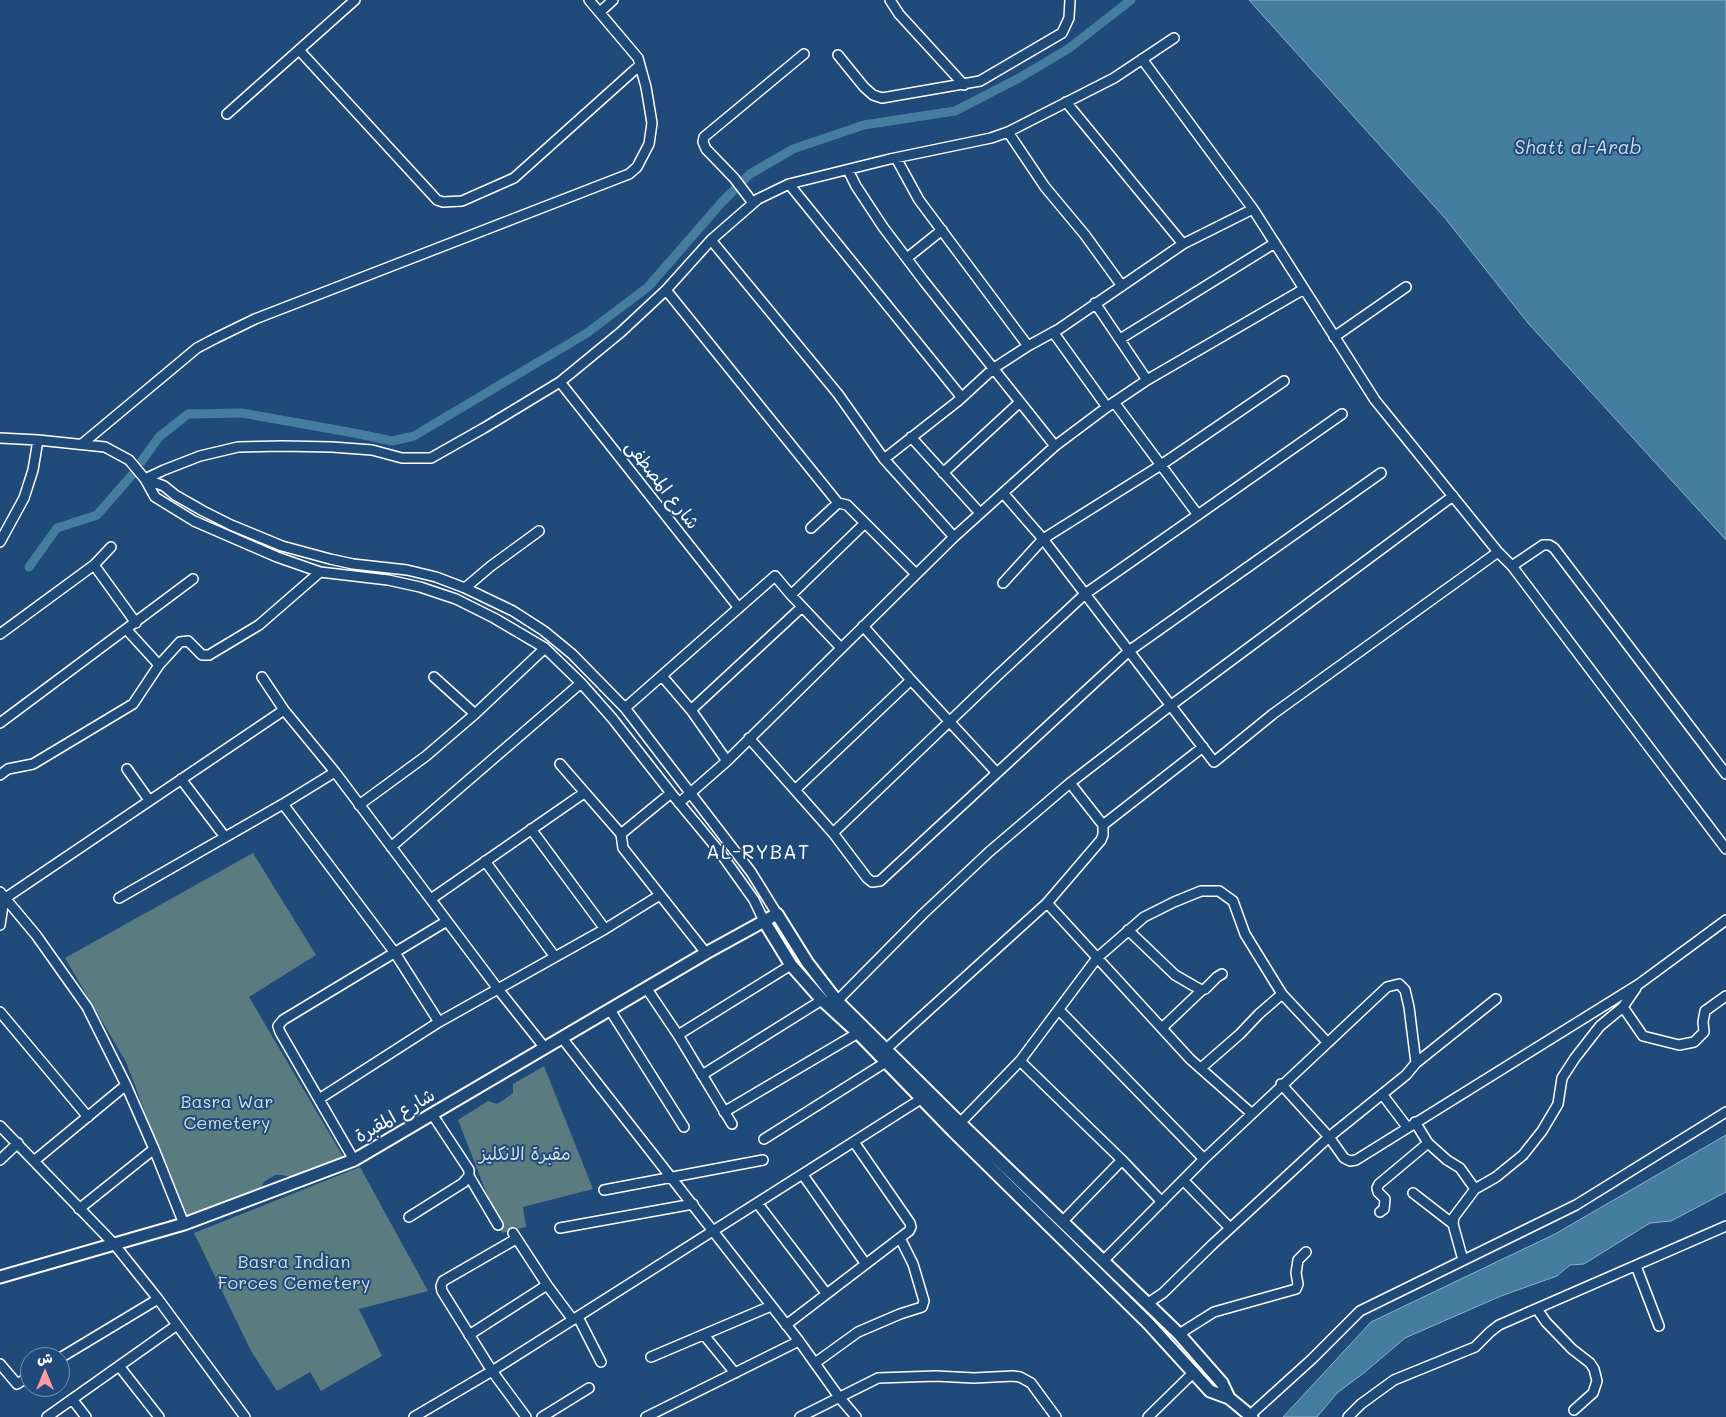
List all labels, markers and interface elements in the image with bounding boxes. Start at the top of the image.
water label: Shatt al-Arab [1514,137,1642,159]
street label: شارع المصطفى [621,436,703,534]
district label: AL-RYBAT [705,841,811,865]
street label: شارع المقبرة [351,1084,439,1148]
park label: Basra War Cemetery [180,1091,274,1134]
park label: مقبرة الانكليز [479,1143,571,1165]
park label: Basra Indian Forces Cemetery [218,1251,370,1294]
north arrow [20,1347,70,1397]
text: ش [37,1348,53,1367]

